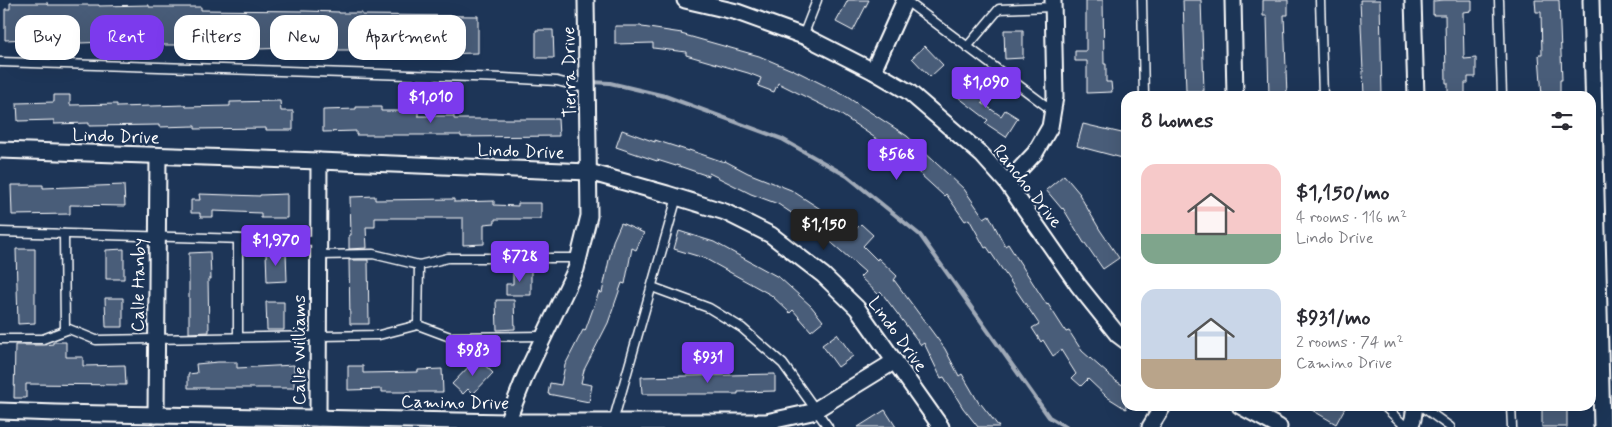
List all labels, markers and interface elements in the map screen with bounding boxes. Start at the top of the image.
chip: Buy [15,15,80,60]
chip: Rent [90,15,164,60]
chip: Filters [174,15,260,60]
chip: New [270,15,338,60]
chip: Apartment [348,15,466,60]
street label: Tierra Drive [557,26,583,118]
pin: $1,090 [945,66,1027,109]
text: $1,090 [963,72,1009,93]
pin: $1,010 [390,82,472,124]
text: $1,010 [409,87,453,108]
text: 8 homes [1141,107,1213,135]
icon: filters [1548,107,1576,135]
street label: Lindo Drive [72,123,160,151]
street label: Lindo Drive [477,138,565,166]
pin: $568 [867,138,927,181]
street label: Rancho Drive [987,140,1067,233]
text: $568 [879,144,915,165]
text: $1,150/mo [1296,179,1390,207]
icon: home [1181,184,1241,244]
text: 4 rooms · 116 m² [1296,207,1407,228]
pin: $1,150 [783,208,865,251]
text: $1,150 [802,214,846,235]
pin: $1,970 [235,224,317,267]
text: Lindo Drive [1296,228,1374,249]
text: $1,970 [252,230,300,251]
street label: Calle Hanby [126,238,152,332]
pin: $728 [490,240,550,283]
text: $728 [502,246,538,267]
street label: Lindo Drive [862,292,933,377]
street label: Calle Williams [288,295,312,405]
text: $931/mo [1296,304,1371,332]
icon: home [1181,309,1241,369]
text: 2 rooms · 74 m² [1296,332,1404,353]
pin: $983 [443,334,503,377]
text: $983 [457,340,489,361]
pin: $931 [678,342,738,384]
text: $931 [693,347,723,368]
text: Camino Drive [1296,353,1392,374]
street label: Camino Drive [401,390,509,416]

